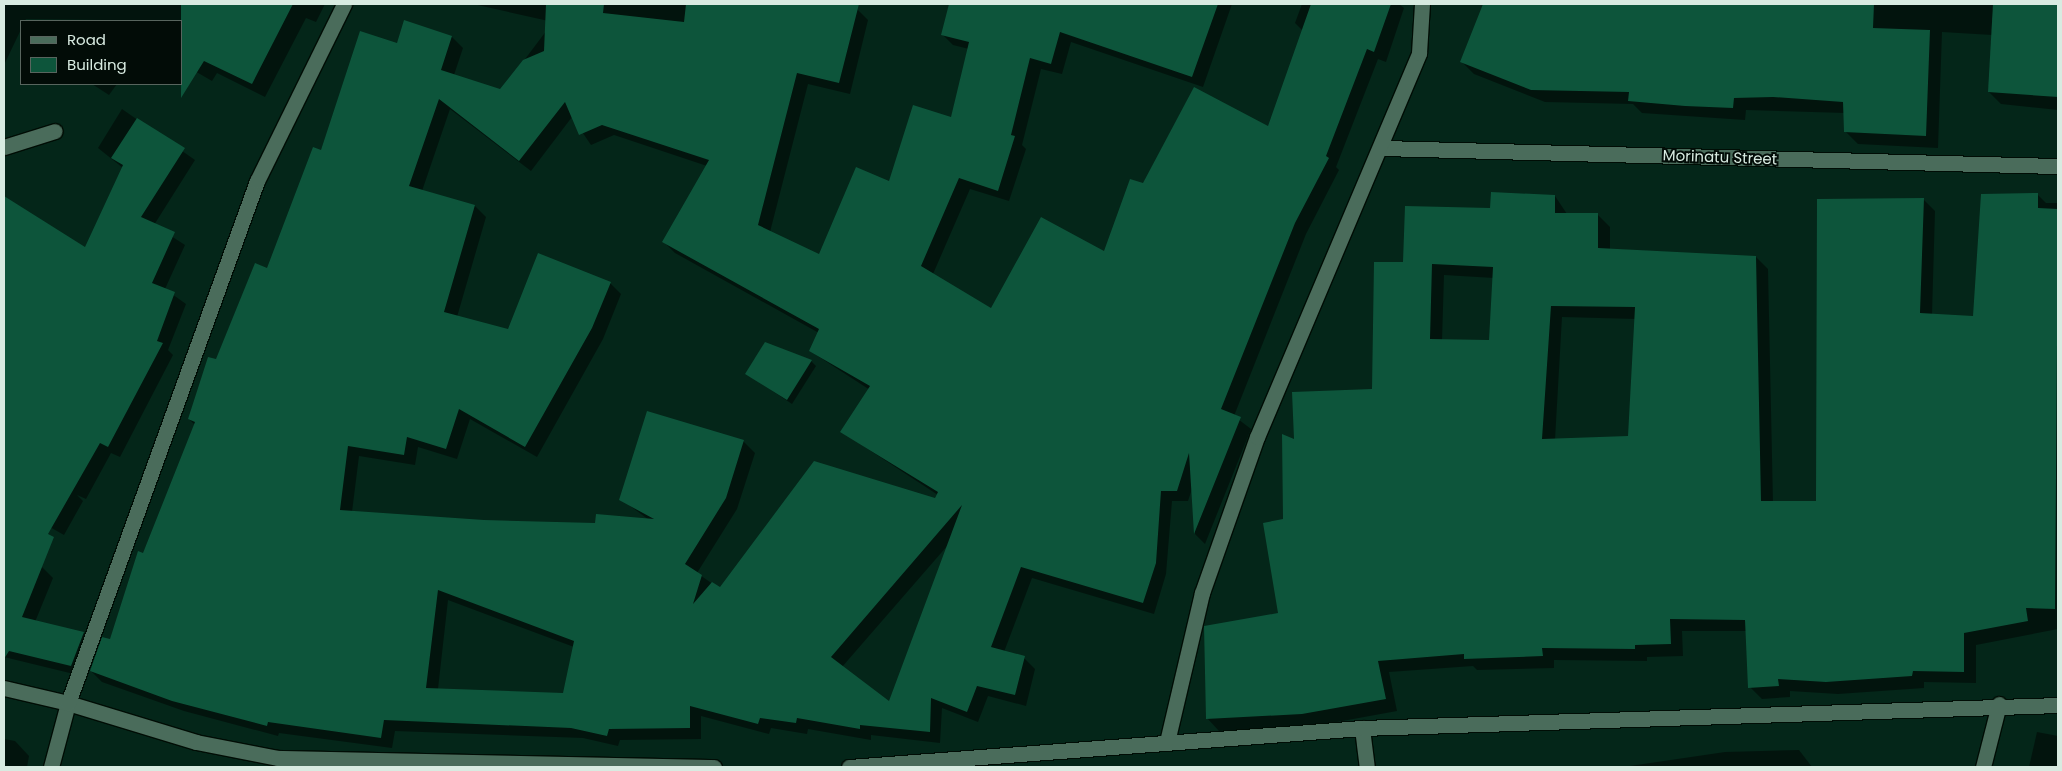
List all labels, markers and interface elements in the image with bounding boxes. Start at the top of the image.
legend [20,20,182,85]
text: Road [67,29,106,50]
text: Building [67,54,127,75]
street label: Morinatu Street [1662,146,1778,168]

